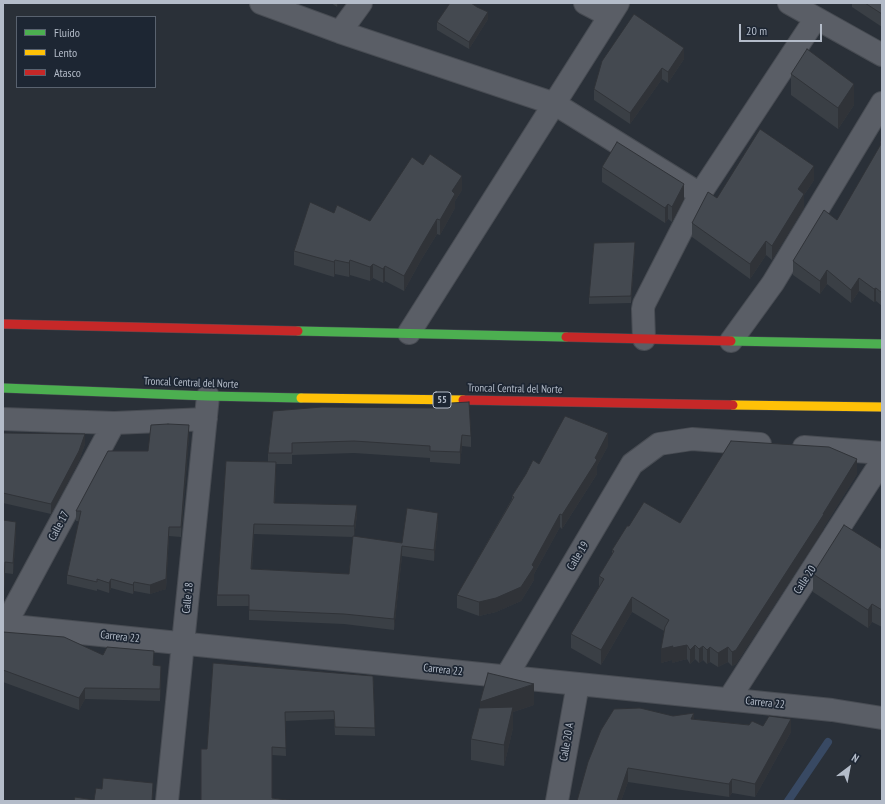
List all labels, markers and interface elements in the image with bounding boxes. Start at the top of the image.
legend [16,16,156,88]
scale bar [741,16,824,42]
text: 20 m [746,23,767,38]
text: Fluido [54,25,80,40]
text: Lento [54,45,77,60]
text: Atasco [54,65,81,80]
street label: Troncal Central del Norte [143,375,239,391]
street label: Troncal Central del Norte [467,382,563,396]
road number: 55 [433,392,451,408]
street label: Calle 17 [46,509,72,543]
street label: Calle 19 [564,539,592,573]
street label: Calle 20 [791,563,819,597]
street label: Calle 18 [180,582,196,614]
street label: Carrera 22 [100,628,140,646]
street label: Carrera 22 [423,661,463,679]
street label: Carrera 22 [745,694,785,712]
street label: Calle 20 A [557,722,577,762]
north arrow [829,748,869,788]
text: N [849,750,862,765]

